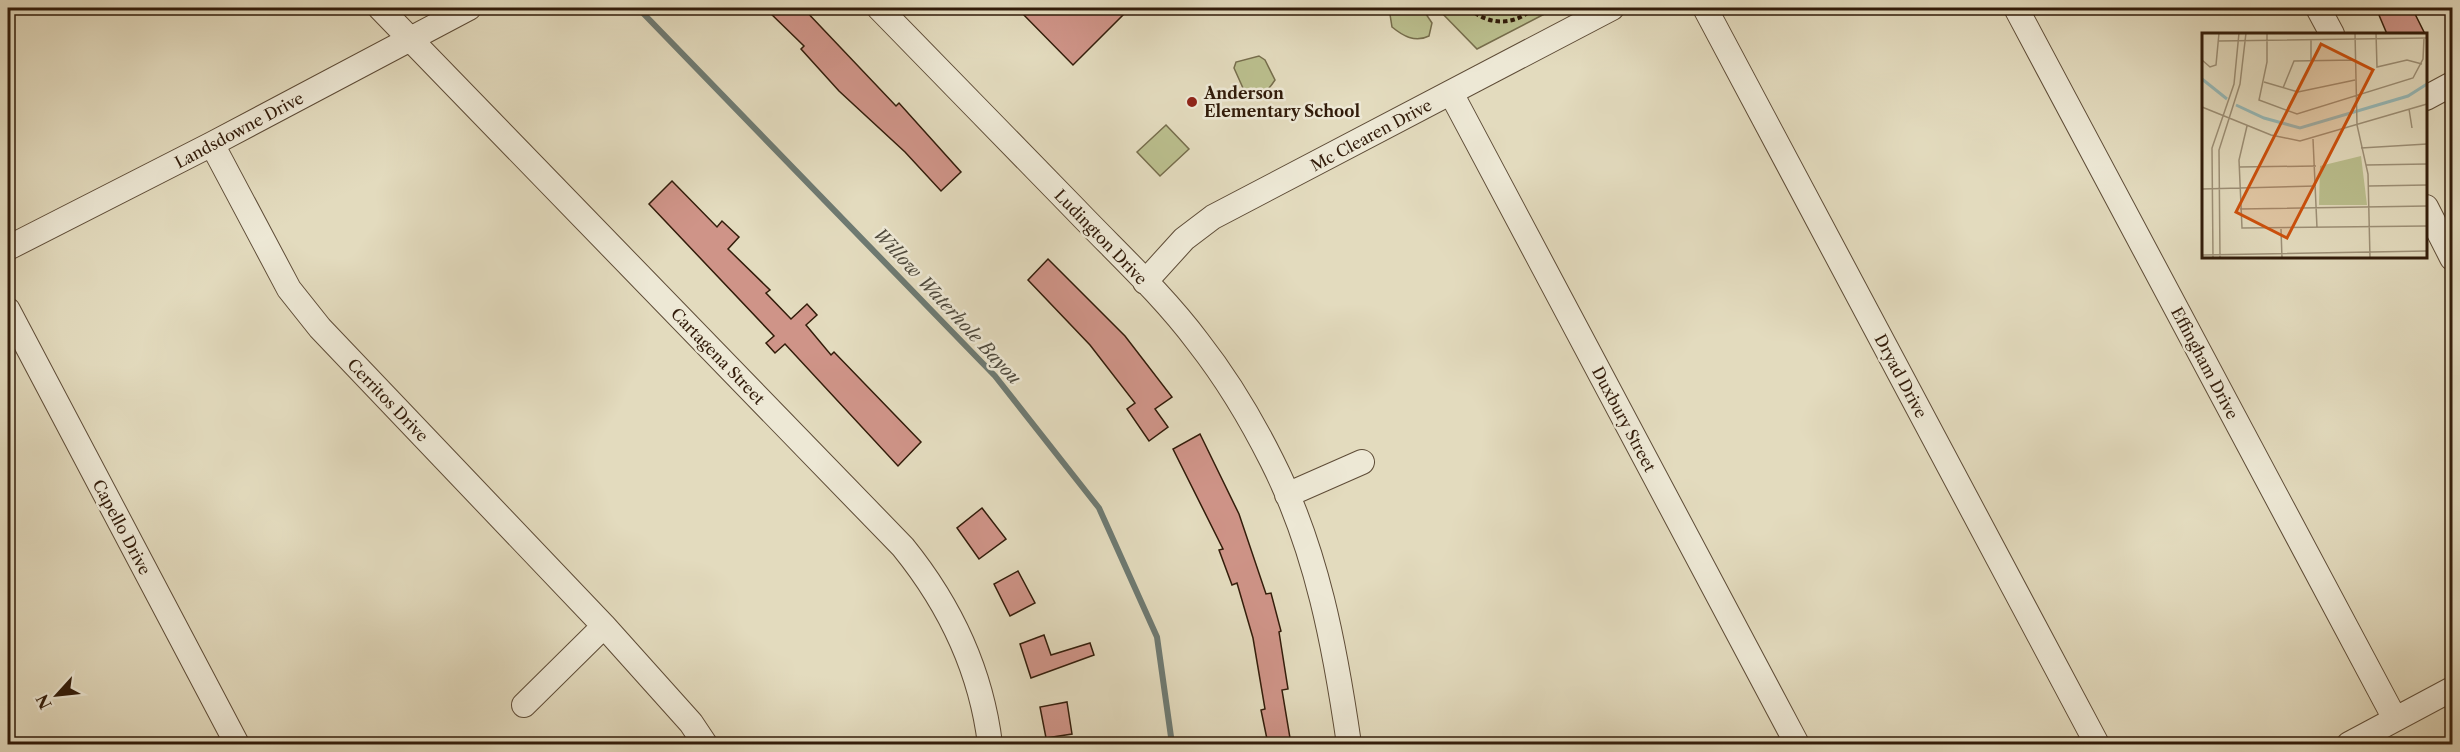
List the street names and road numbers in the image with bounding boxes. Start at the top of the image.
street label: Landsdowne Drive [171,88,307,172]
street label: Mc Clearen Drive [1307,95,1435,175]
street label: Ludington Drive [1050,185,1152,289]
street label: Cartagena Street [667,303,769,409]
street label: Effingham Drive [2167,304,2243,423]
street label: Dryad Drive [1871,331,1931,421]
street label: Cerritos Drive [343,354,433,446]
street label: Duxbury Street [1588,363,1660,475]
street label: Capello Drive [89,476,155,578]

